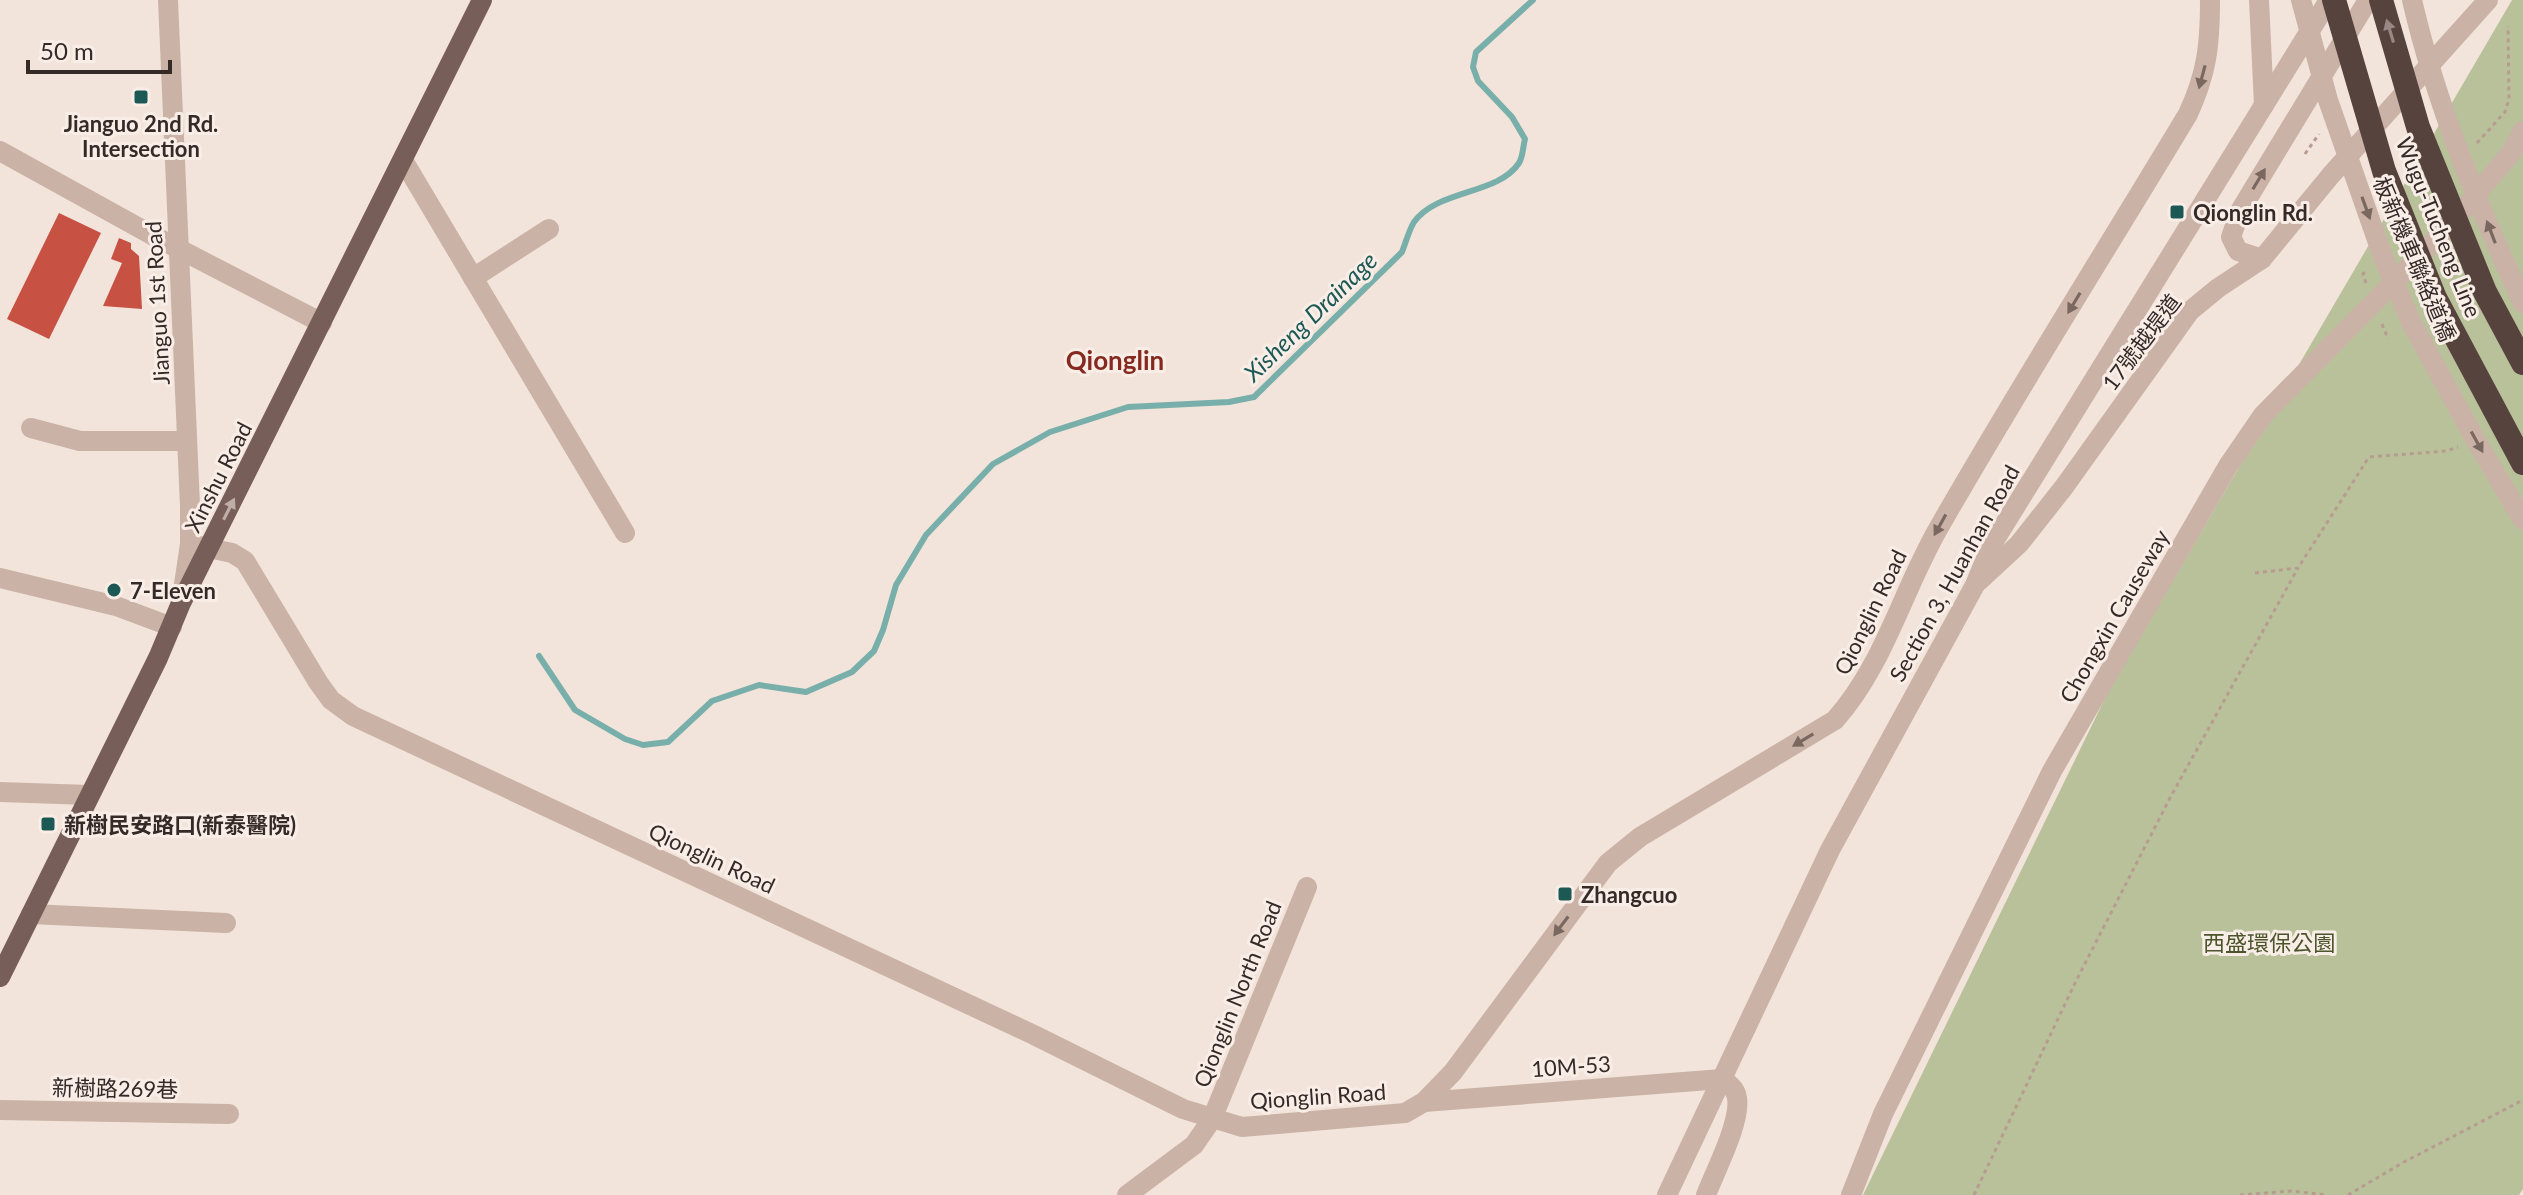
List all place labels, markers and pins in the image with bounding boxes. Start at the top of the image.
marker: Jianguo 2nd Rd. Intersection [132,88,150,106]
place label: Jianguo 2nd Rd. Intersection [64,110,218,162]
place label: Qionglin Rd. [2193,199,2313,226]
marker: Qionglin Rd. [2168,203,2186,221]
place label: 7-Eleven [130,577,216,604]
marker: 7-Eleven [105,581,123,599]
place label: 新樹民安路口(新泰醫院) [64,811,296,838]
marker: 新樹民安路口(新泰醫院) [39,815,57,833]
place label: Zhangcuo [1581,881,1677,908]
marker: Zhangcuo [1556,885,1574,903]

